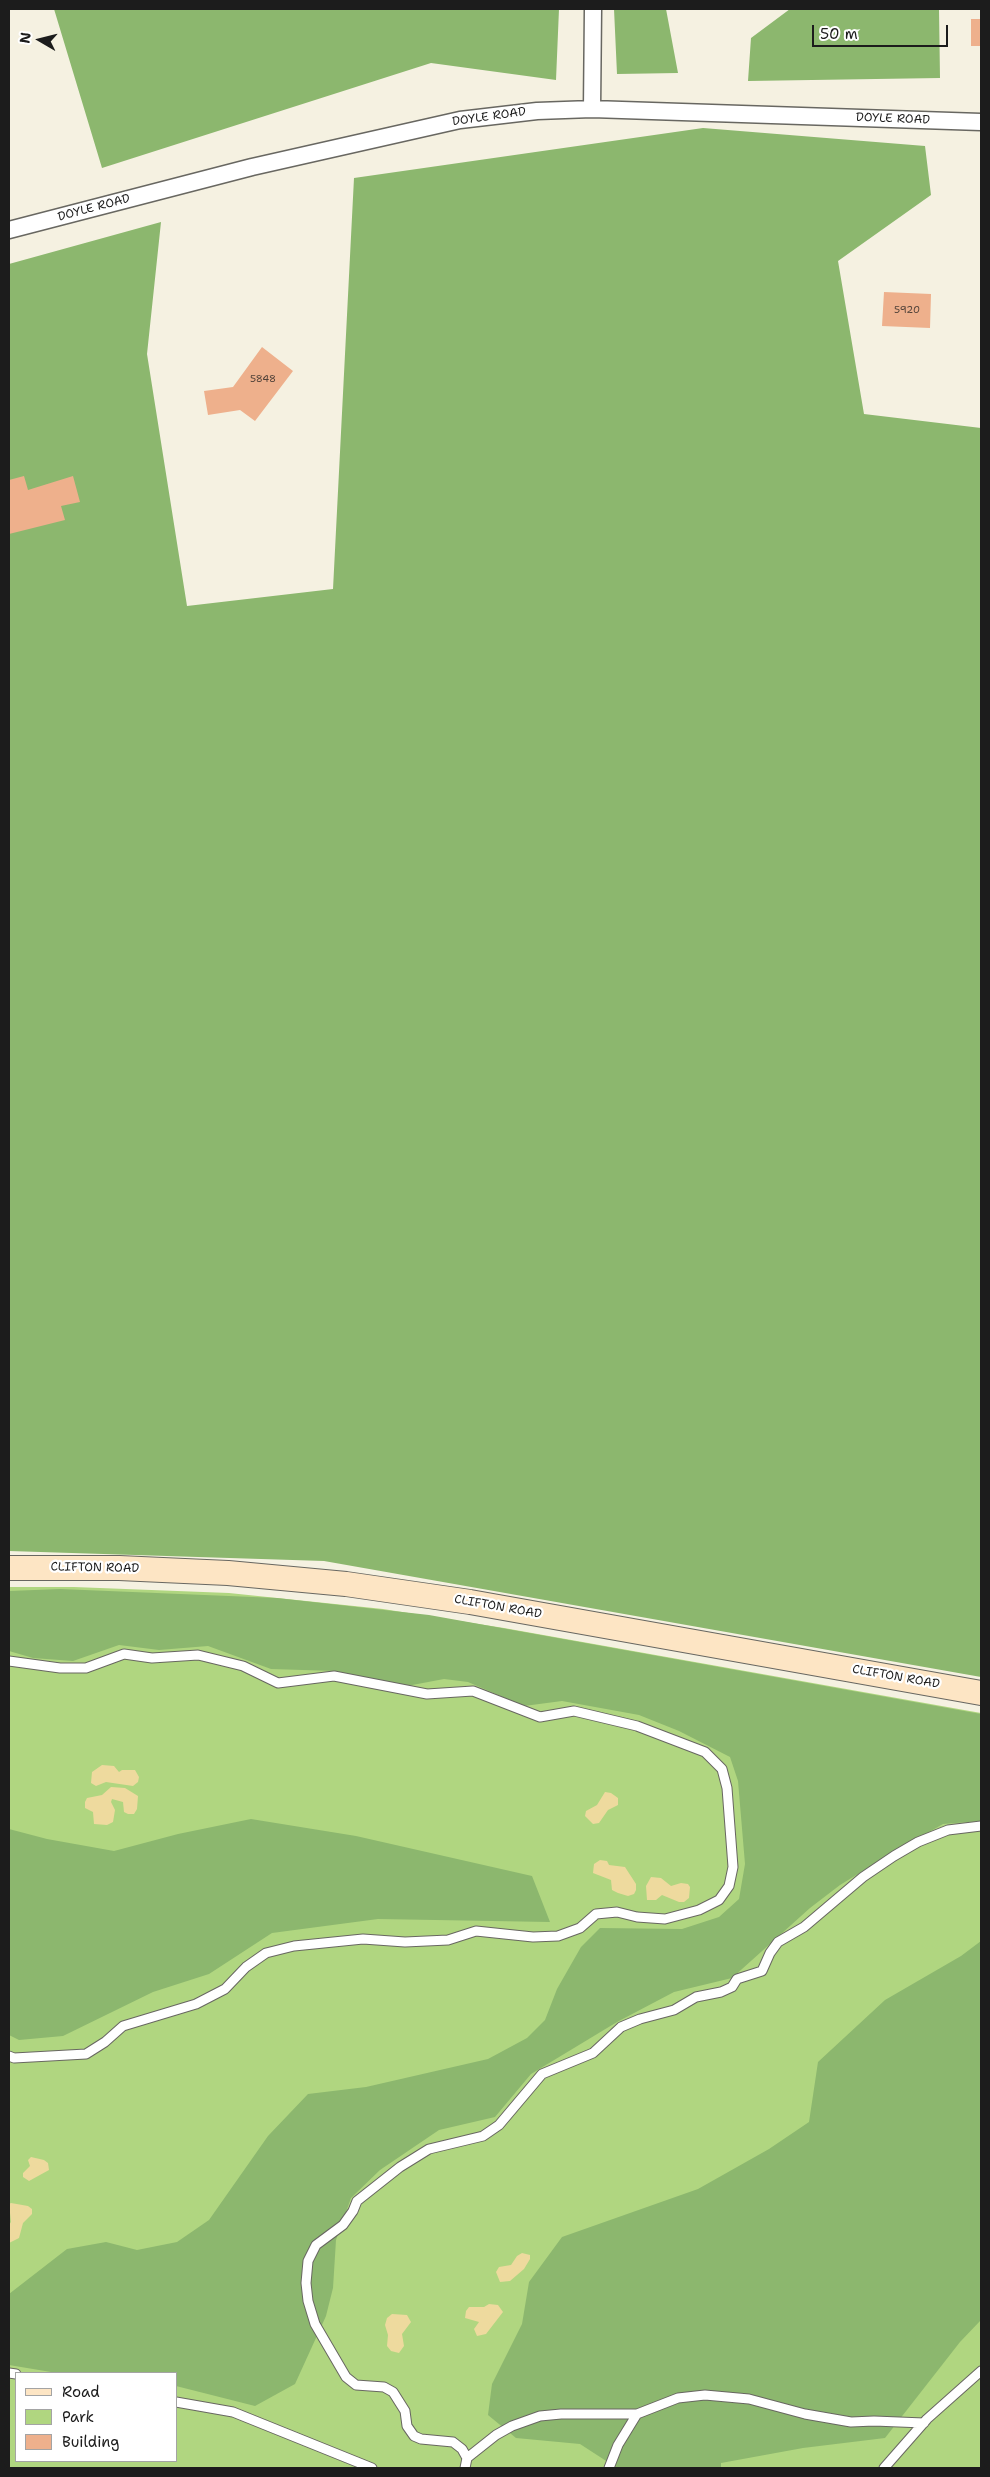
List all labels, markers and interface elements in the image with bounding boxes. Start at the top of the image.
north arrow [15,15,65,65]
scale bar [815,15,951,47]
text: 50 m [820,24,858,44]
text: N [15,31,35,45]
street label: DOYLE ROAD [451,105,527,129]
street label: DOYLE ROAD [856,111,930,127]
street label: DOYLE ROAD [56,191,132,225]
house number: 5920 [894,304,920,316]
house number: 5848 [250,373,276,385]
street label: CLIFTON ROAD [51,1560,139,1576]
street label: CLIFTON ROAD [453,1592,543,1622]
street label: CLIFTON ROAD [851,1662,941,1692]
legend [15,2372,178,2462]
text: Road [62,2382,100,2402]
text: Park [62,2407,94,2427]
text: Building [62,2432,119,2452]

